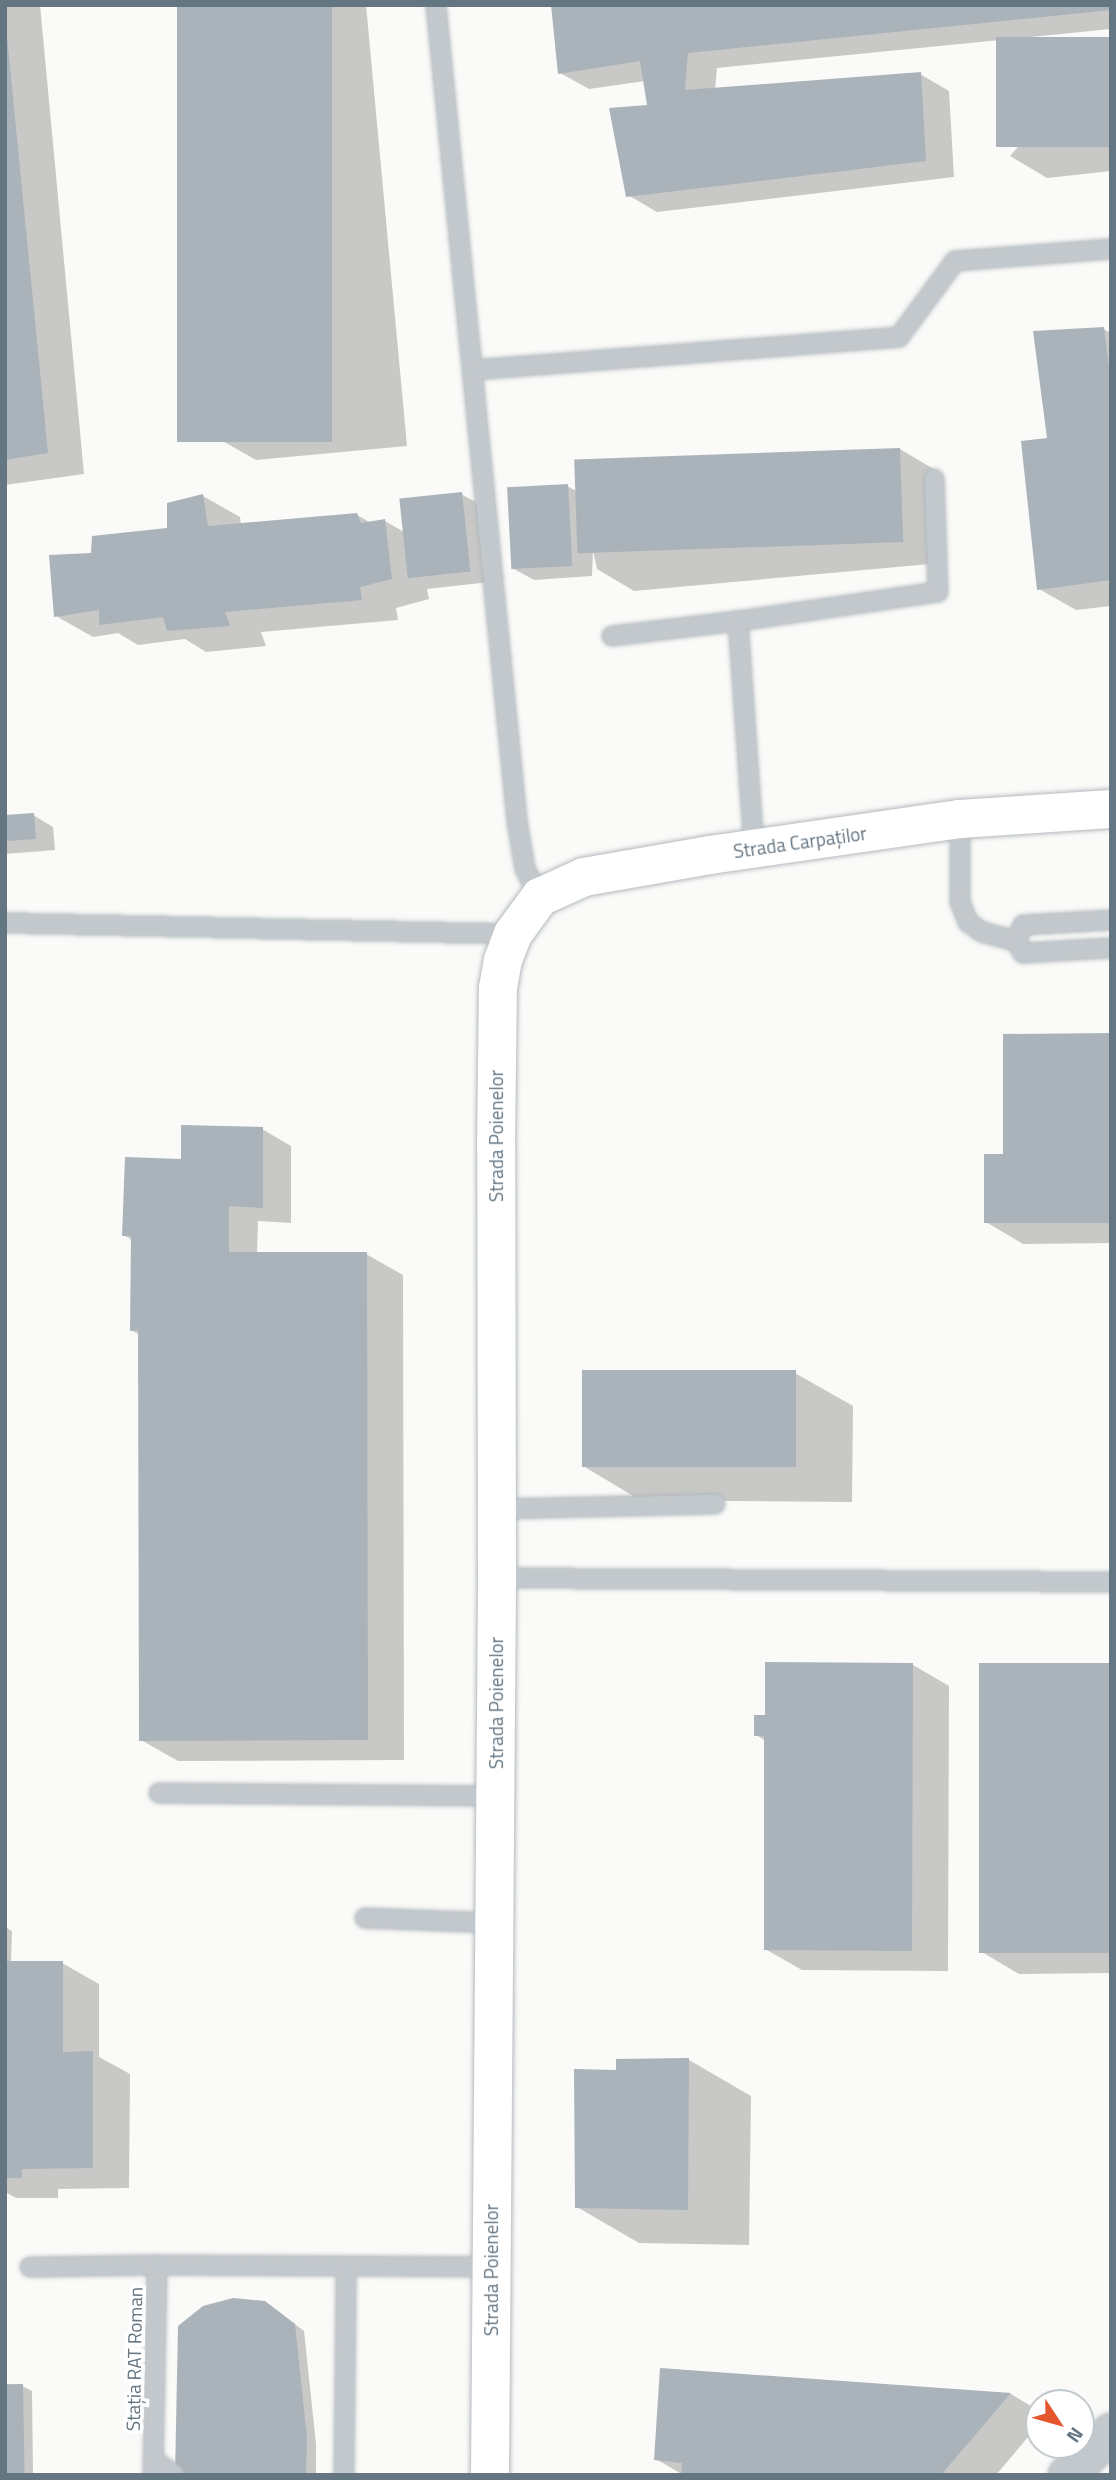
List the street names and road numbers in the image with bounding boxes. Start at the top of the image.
street label: Strada Carpaților [732,821,868,863]
street label: Strada Poienelor [485,1070,507,1202]
street label: Strada Poienelor [485,1637,507,1769]
street label: Strada Poienelor [480,2204,502,2336]
street label: Stația RAT Roman [121,2287,147,2431]

